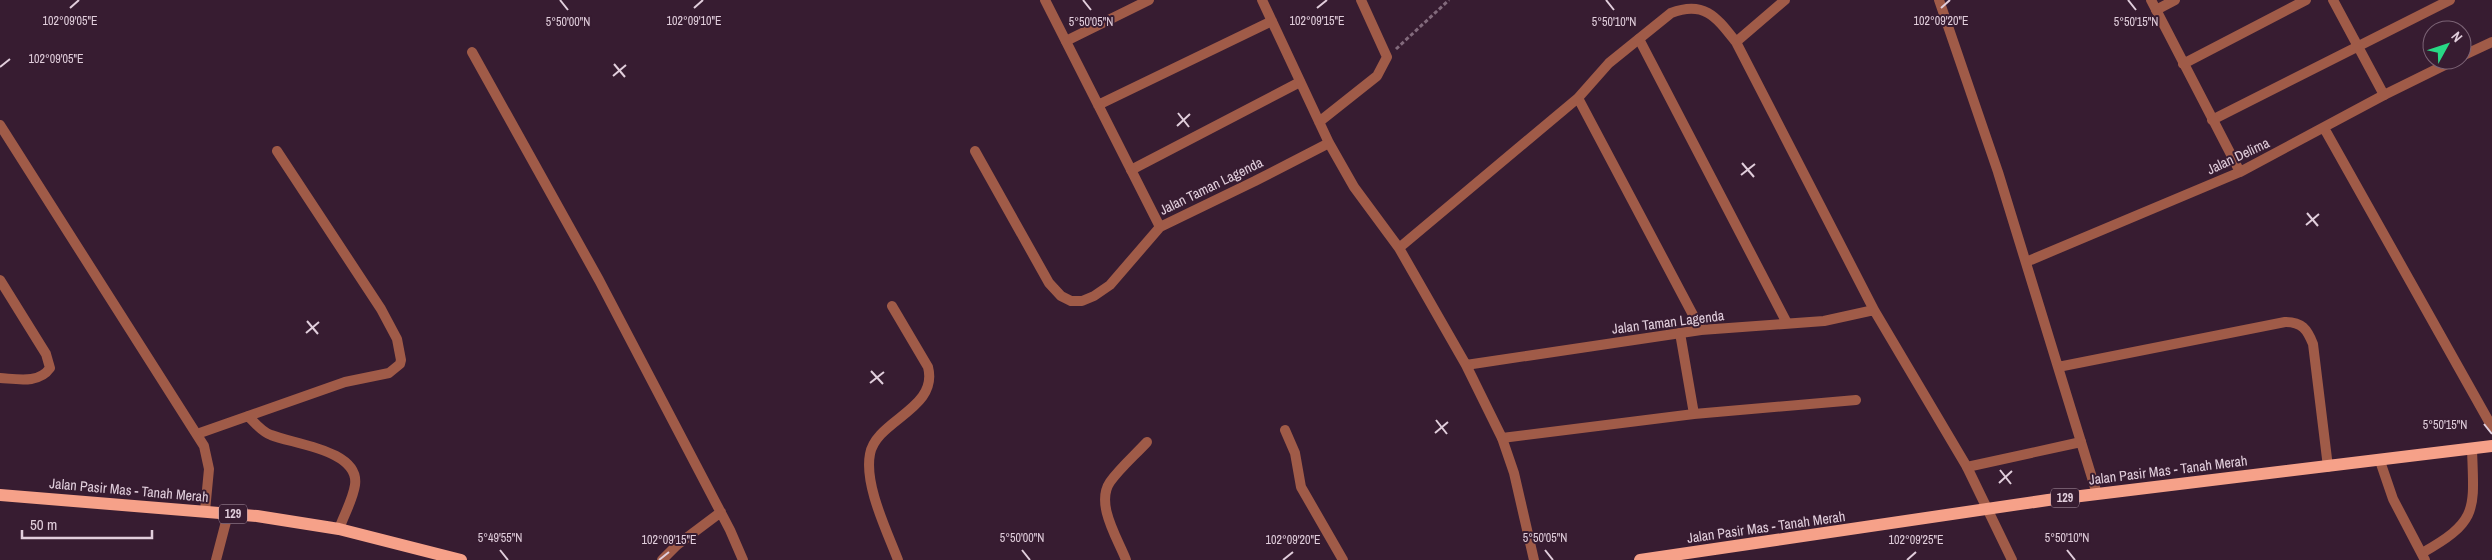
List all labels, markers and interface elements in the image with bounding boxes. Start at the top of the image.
text: 102°09'05"E [42,13,98,29]
text: 102°09'10"E [666,13,722,29]
text: 102°09'15"E [1289,13,1345,29]
text: 102°09'20"E [1913,13,1969,29]
text: 5°50'00"N [546,14,590,30]
text: 5°50'05"N [1069,14,1113,30]
text: 5°50'10"N [1592,14,1636,30]
text: 5°50'15"N [2114,14,2158,30]
north arrow [2422,20,2472,70]
text: N [2447,28,2467,46]
text: 102°09'05"E [28,51,84,67]
street label: Jalan Delima [2204,133,2273,178]
street label: Jalan Taman Lagenda [1156,153,1266,219]
street label: Jalan Taman Lagenda [1611,306,1726,338]
text: 5°50'15"N [2423,417,2467,433]
street label: Jalan Pasir Mas - Tanah Merah [2088,451,2248,489]
street label: Jalan Pasir Mas - Tanah Merah [49,474,209,506]
road number: 129 [2051,488,2079,508]
road number: 129 [219,504,247,524]
street label: Jalan Pasir Mas - Tanah Merah [1686,507,1846,547]
scale bar [22,508,152,540]
text: 50 m [30,514,57,535]
text: 5°49'55"N [478,530,522,546]
text: 5°50'00"N [1000,530,1044,546]
text: 5°50'05"N [1523,530,1567,546]
text: 5°50'10"N [2045,530,2089,546]
text: 102°09'15"E [641,532,697,548]
text: 102°09'20"E [1265,532,1321,548]
text: 102°09'25"E [1888,532,1944,548]

